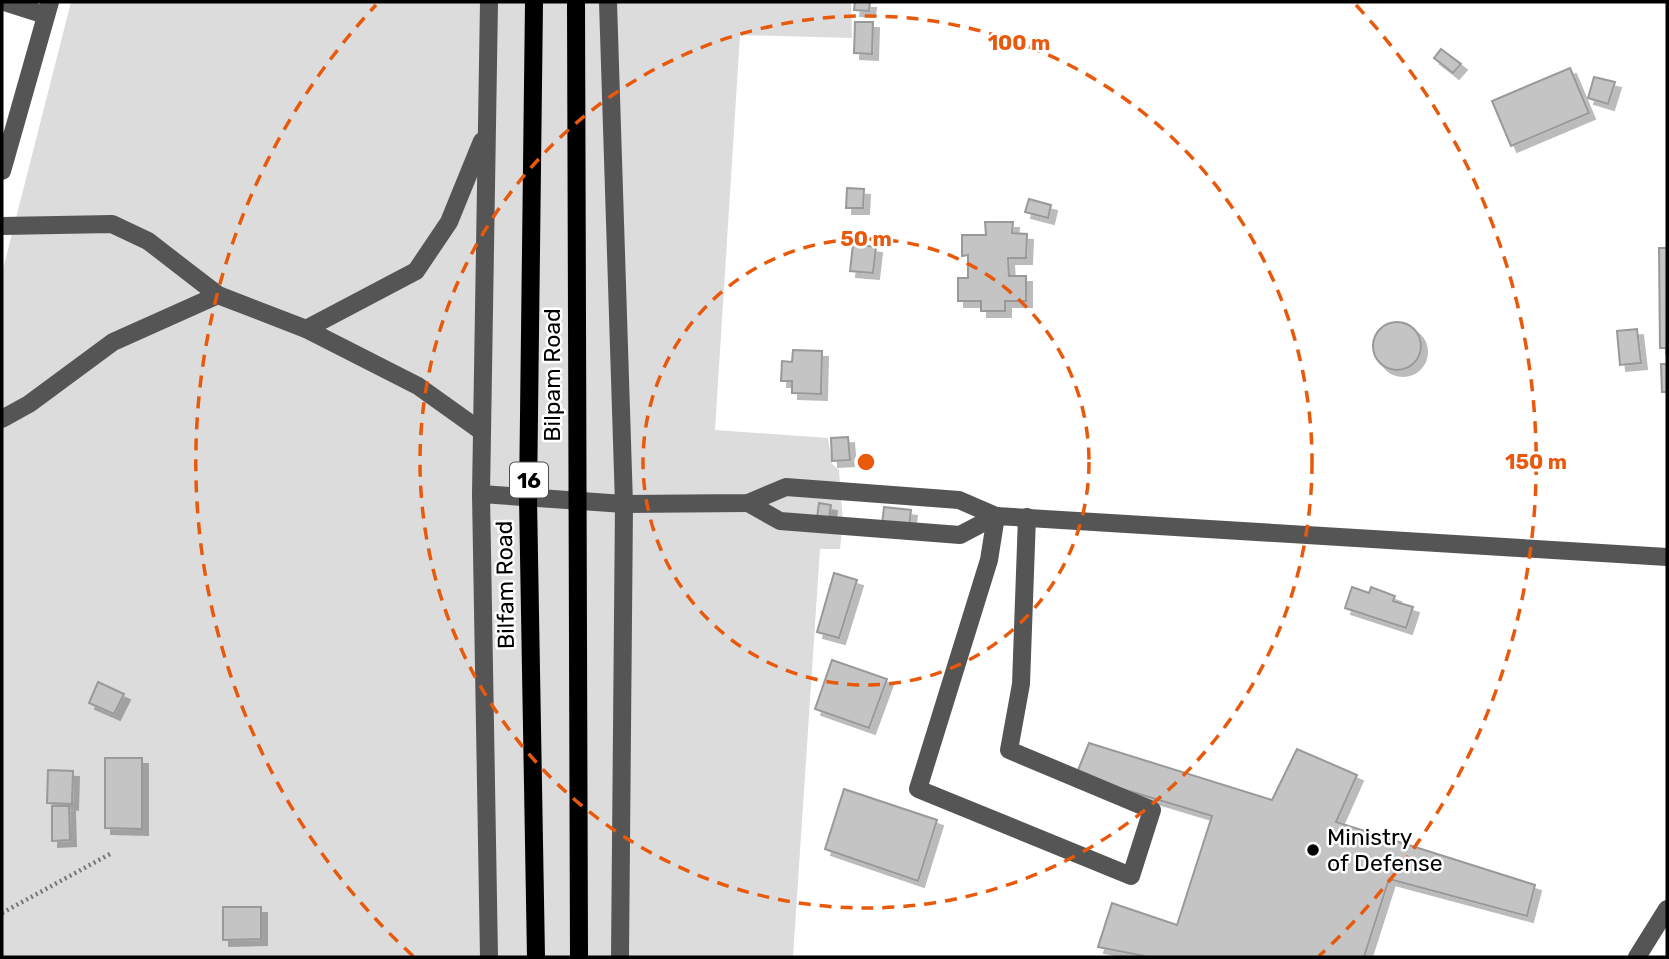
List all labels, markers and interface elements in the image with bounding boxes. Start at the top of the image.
text: 100 m [988,30,1050,55]
text: 50 m [840,226,892,251]
street label: Bilpam Road [538,308,566,442]
text: 150 m [1505,449,1567,474]
centre of rings [854,450,878,474]
road number: 16 [510,462,548,498]
street label: Bilfam Road [490,521,520,649]
place label: Ministry of Defense [1327,823,1443,877]
marker: Ministry of Defense [1305,842,1321,858]

